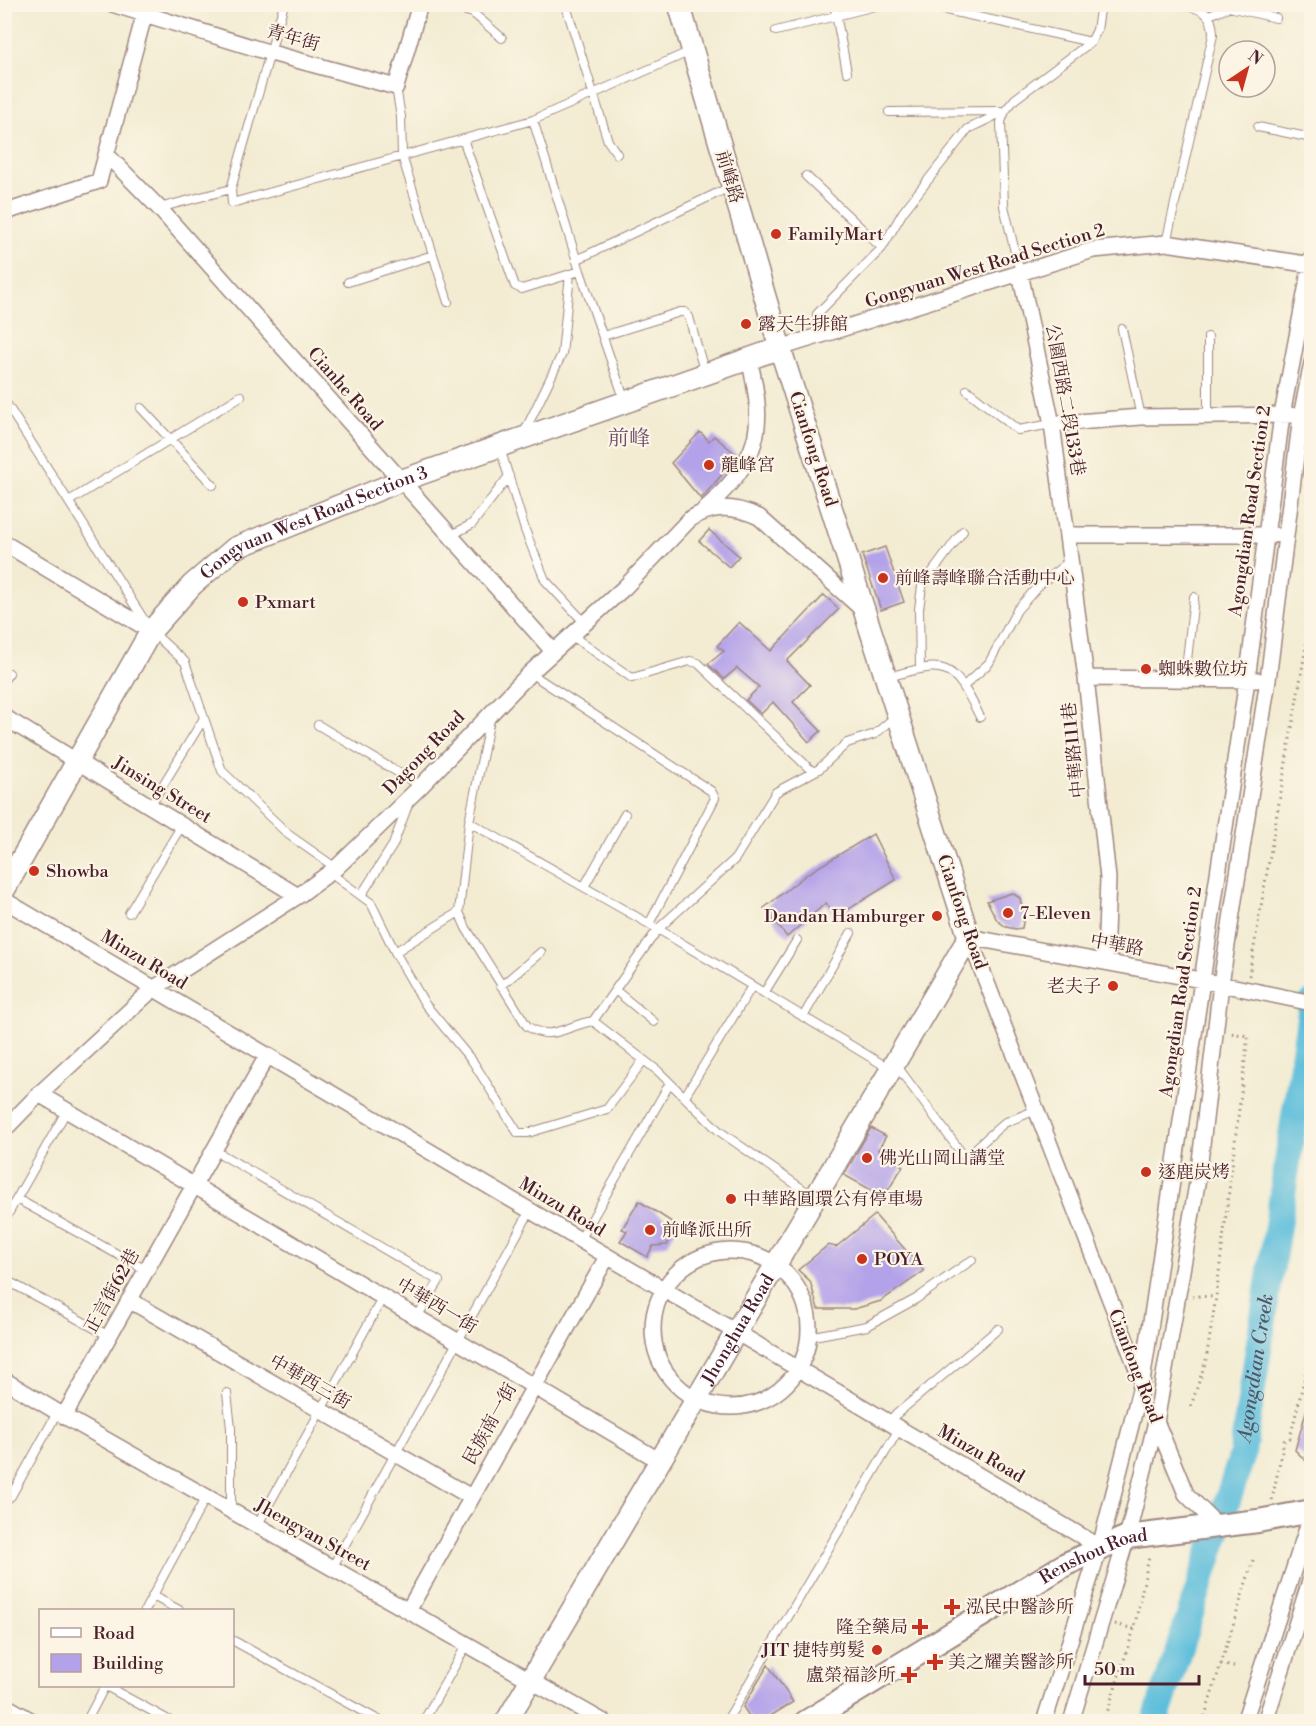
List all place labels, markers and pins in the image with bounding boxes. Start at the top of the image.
place label: FamilyMart [788,223,884,246]
marker: FamilyMart [769,227,783,241]
place label: 露天牛排館 [758,313,848,336]
marker: 露天牛排館 [739,317,753,331]
place label: 龍峰宮 [721,454,775,477]
marker: 龍峰宮 [702,458,716,472]
place label: 前峰壽峰聯合活動中心 [895,567,1075,590]
marker: 前峰壽峰聯合活動中心 [876,571,890,585]
place label: Pxmart [255,591,317,614]
marker: Pxmart [236,595,250,609]
place label: 蜘蛛數位坊 [1158,658,1248,681]
marker: 蜘蛛數位坊 [1139,662,1153,676]
place label: Showba [46,860,109,883]
marker: Showba [27,864,41,878]
place label: 7-Eleven [1020,902,1091,925]
place label: Dandan Hamburger [764,905,925,928]
marker: 7-Eleven [1001,906,1015,920]
marker: Dandan Hamburger [930,909,944,923]
place label: 老夫子 [1047,975,1101,998]
marker: 老夫子 [1106,979,1120,993]
place label: 佛光山岡山講堂 [879,1147,1005,1170]
marker: 佛光山岡山講堂 [860,1151,874,1165]
place label: 逐鹿炭烤 [1158,1161,1230,1184]
marker: 逐鹿炭烤 [1139,1165,1153,1179]
place label: 中華路圓環公有停車場 [743,1188,923,1211]
marker: 中華路圓環公有停車場 [724,1192,738,1206]
place label: 前峰派出所 [662,1219,752,1242]
marker: 前峰派出所 [643,1223,657,1237]
place label: POYA [874,1248,924,1271]
marker: POYA [855,1252,869,1266]
place label: 泓民中醫診所 [966,1596,1074,1619]
marker: 泓民中醫診所 [943,1598,961,1616]
place label: 隆全藥局 [836,1616,908,1639]
marker: 隆全藥局 [913,1620,927,1634]
place label: JIT 捷特剪髮 [761,1639,865,1662]
marker: JIT 捷特剪髮 [870,1643,884,1657]
place label: 美之耀美醫診所 [948,1651,1074,1674]
marker: 美之耀美醫診所 [926,1653,944,1671]
place label: 盧榮福診所 [806,1664,896,1687]
marker: 盧榮福診所 [900,1666,918,1684]

